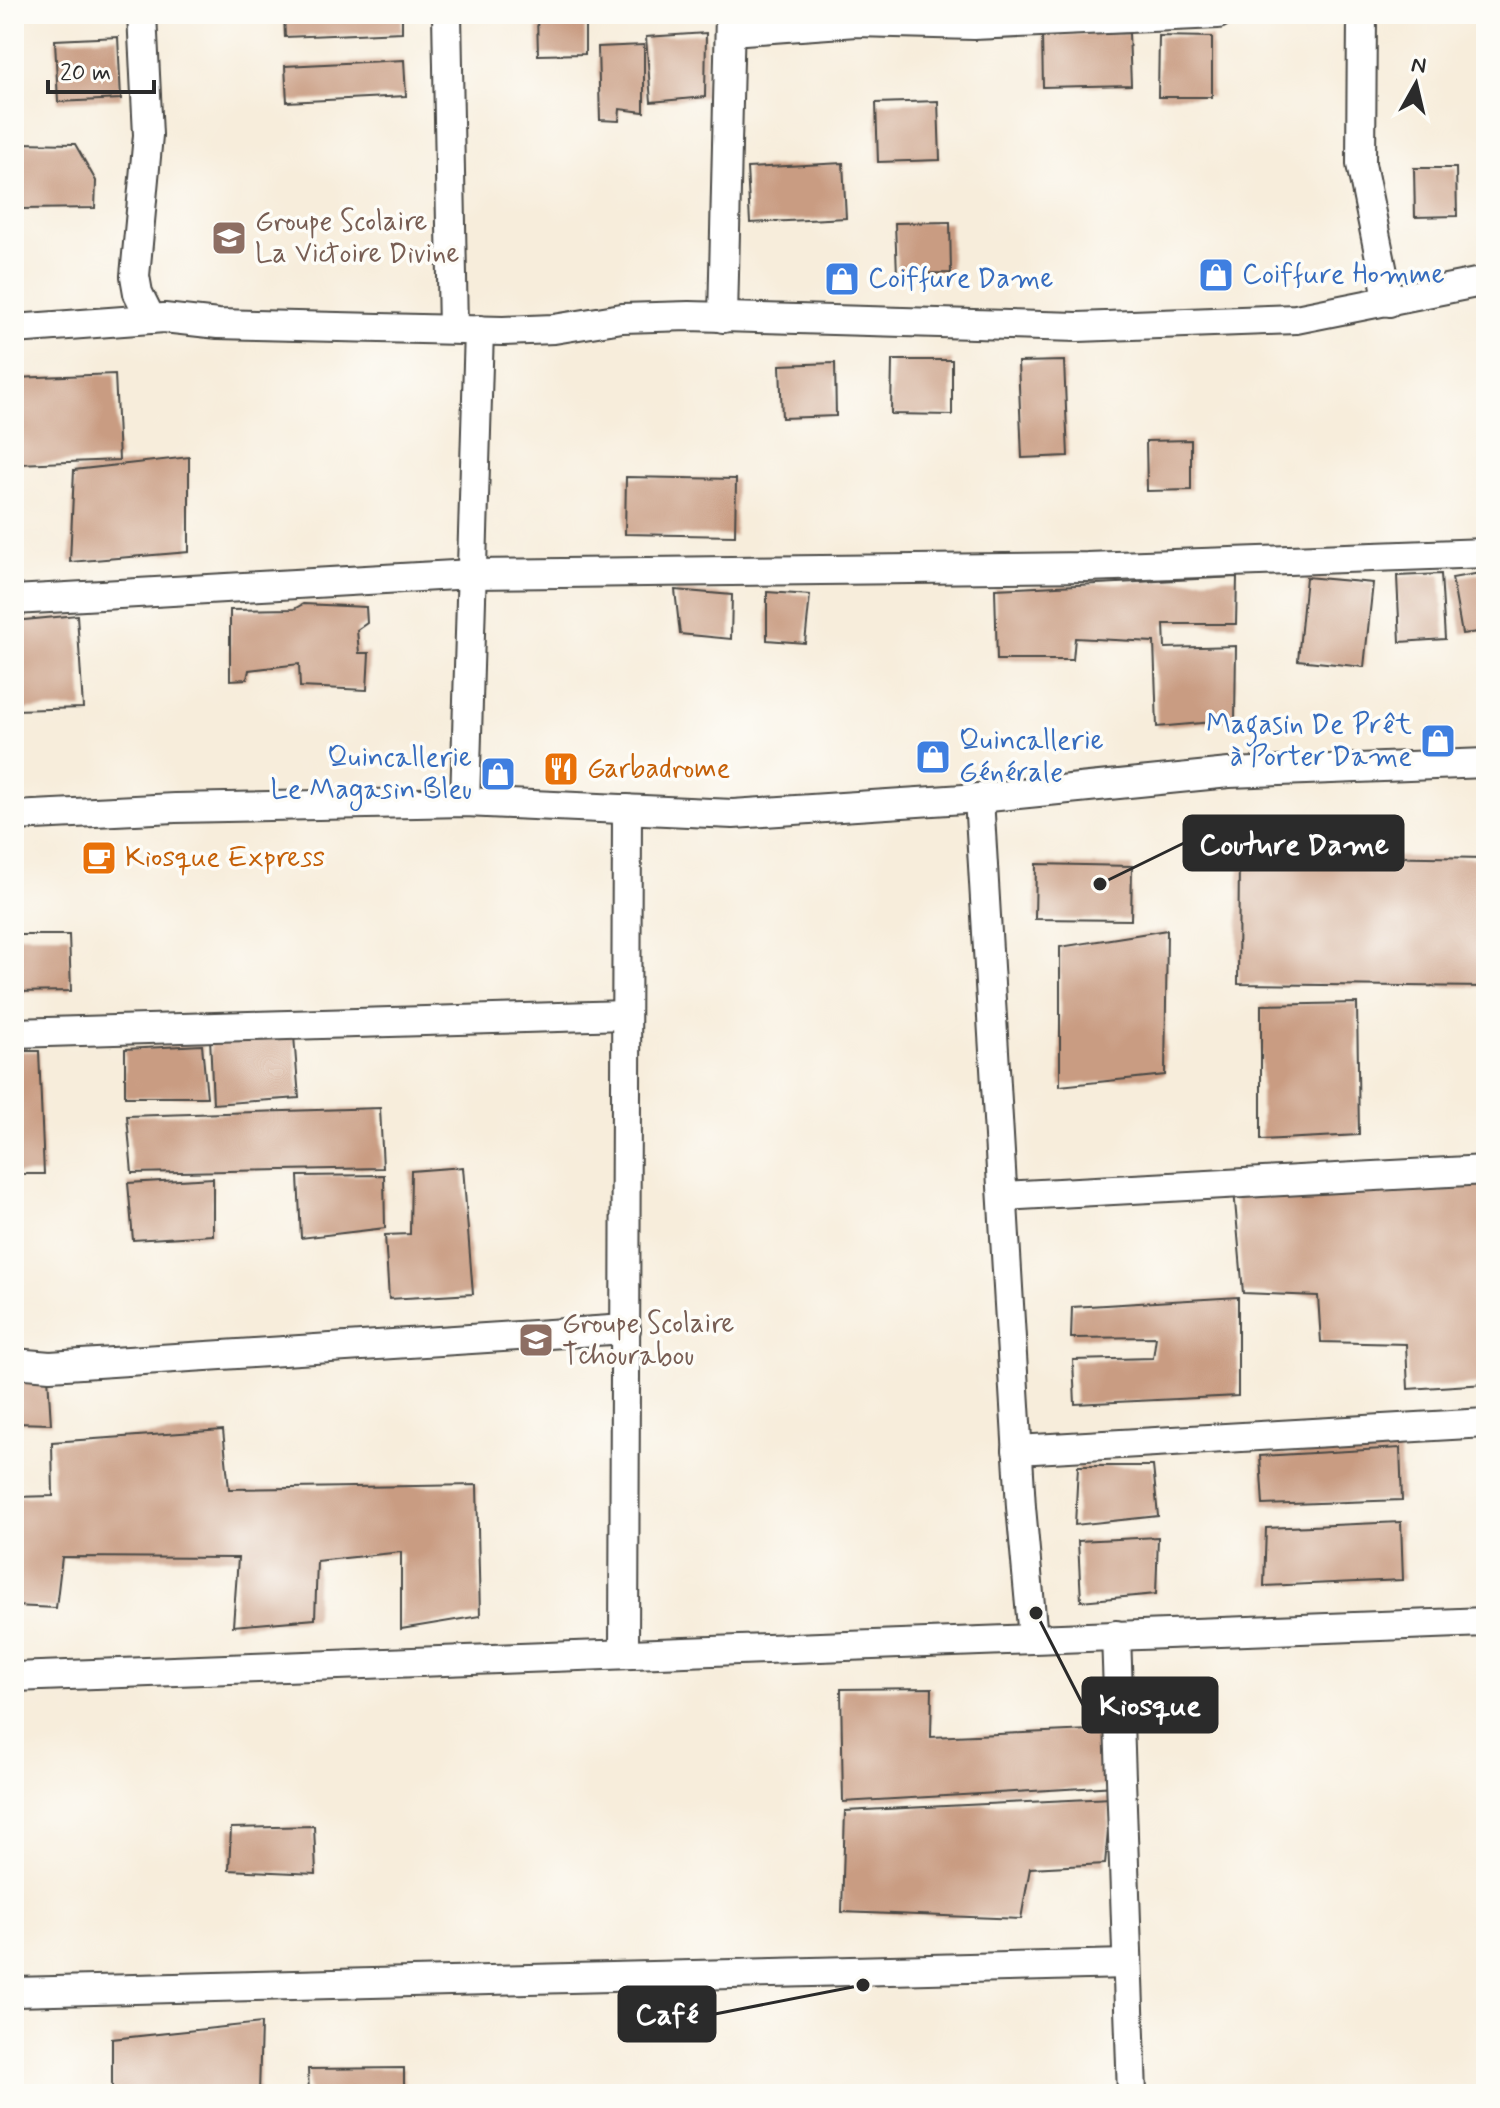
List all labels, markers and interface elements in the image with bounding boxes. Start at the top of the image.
scale bar [48,44,154,94]
north arrow [1376,44,1456,124]
text: N [1409,51,1428,81]
text: 20 m [60,58,111,89]
place label: Groupe Scolaire La Victoire Divine [255,204,459,273]
school or university icon: Groupe Scolaire La Victoire Divine [210,219,248,257]
shop icon: Coiffure Homme [1197,256,1235,294]
place label: Coiffure Homme [1242,257,1445,294]
shop icon: Coiffure Dame [823,260,861,298]
place label: Coiffure Dame [868,261,1054,298]
place label: Magasin De Prêt à Porter Dame [1206,707,1413,776]
shop icon: Magasin De Prêt à Porter Dame [1419,722,1457,760]
place label: Quincallerie Générale [959,723,1104,792]
shop icon: Quincallerie Générale [914,738,952,776]
place label: Quincallerie Le Magasin Bleu [271,740,472,811]
restaurant icon: Garbadrome [542,750,580,788]
place label: Garbadrome [587,751,730,788]
shop icon: Quincallerie Le Magasin Bleu [479,755,517,793]
callout: Couture Dame [1184,816,1403,870]
text: Couture Dame [1199,826,1389,865]
cafe icon: Kiosque Express [80,839,118,877]
place label: Kiosque Express [125,840,325,877]
place label: Groupe Scolaire Tchourabou [562,1306,735,1375]
school or university icon: Groupe Scolaire Tchourabou [517,1321,555,1359]
callout: Kiosque [1083,1678,1217,1732]
text: Kiosque [1099,1687,1201,1726]
callout: Café [619,1987,715,2041]
text: Café [635,1996,699,2035]

